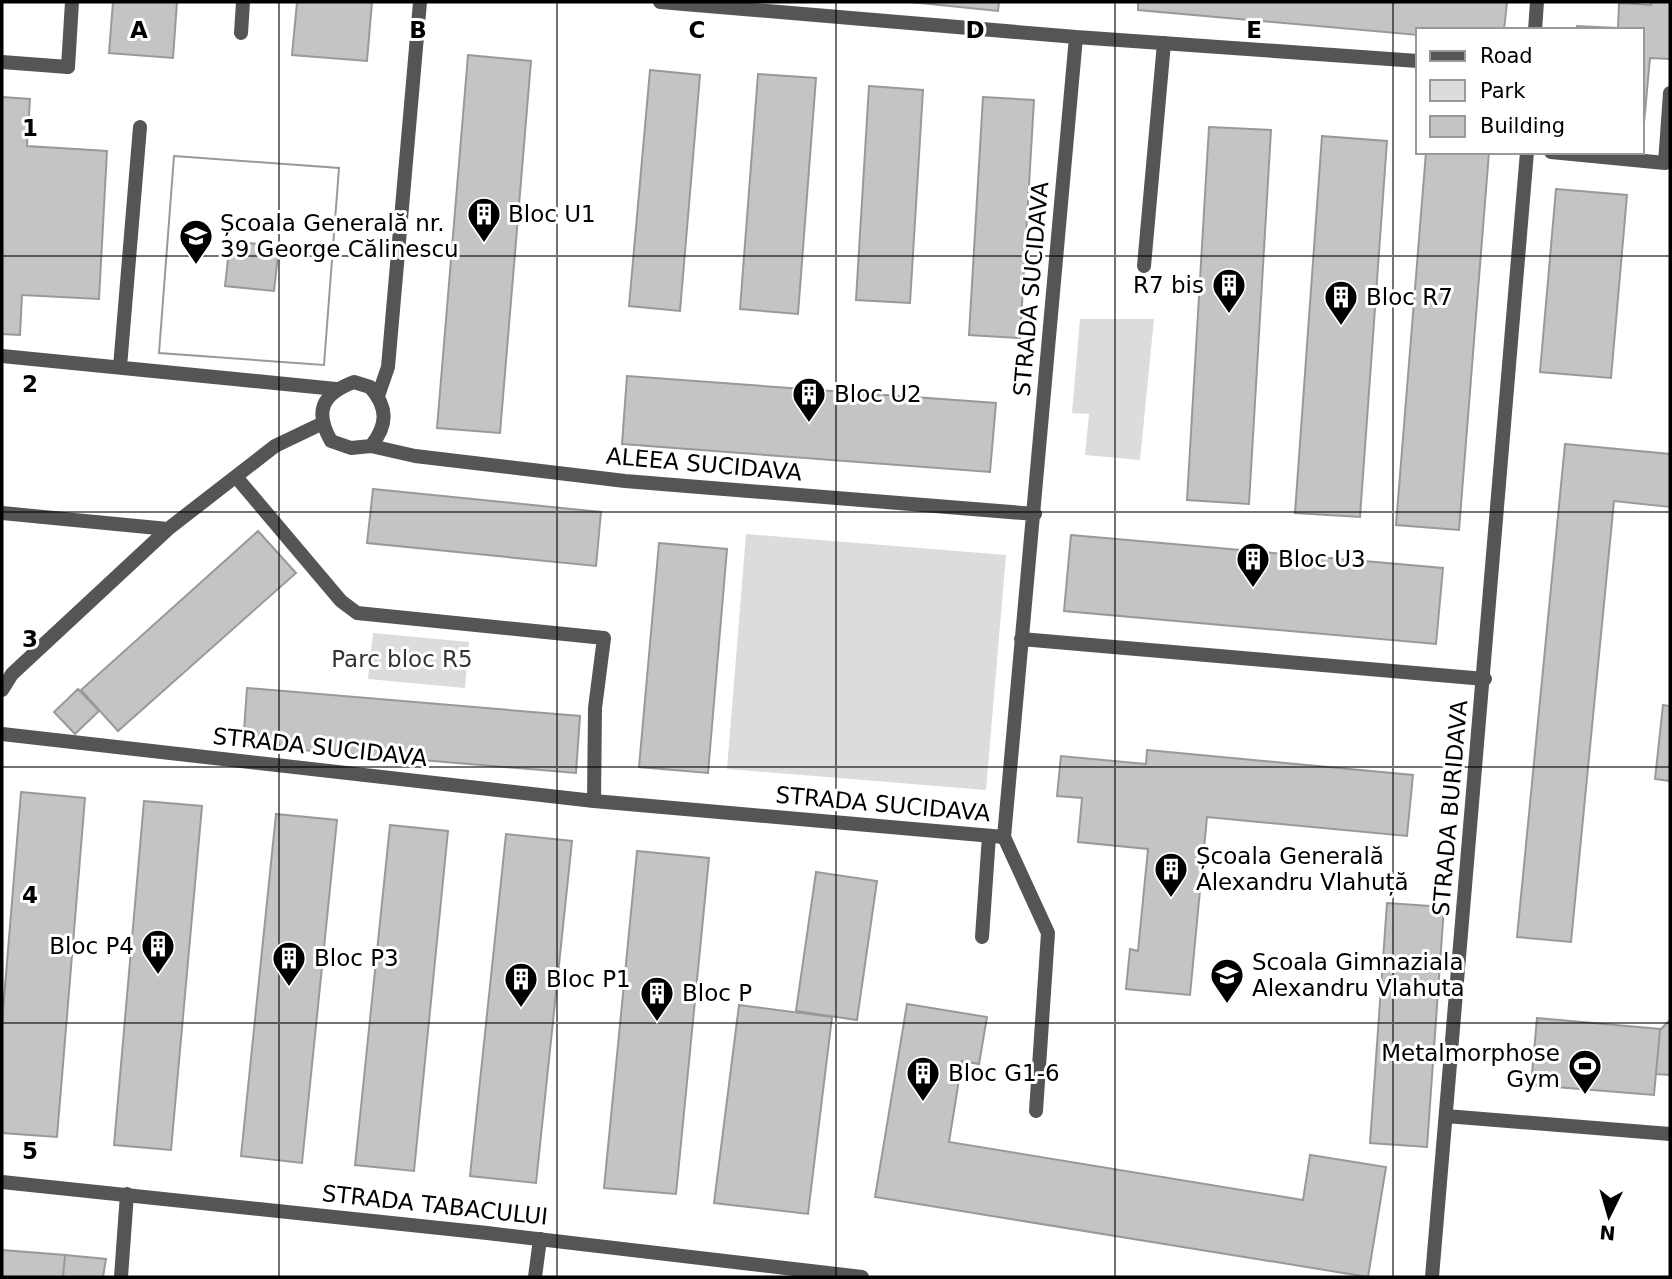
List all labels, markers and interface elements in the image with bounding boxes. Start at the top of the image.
text: A [130,17,148,43]
text: B [409,17,427,43]
text: C [689,17,705,43]
text: D [965,17,985,43]
text: E [1246,17,1262,43]
legend [1416,28,1644,154]
text: Road [1480,44,1533,68]
text: Park [1480,79,1526,103]
text: Building [1480,114,1565,138]
text: 1 [22,115,38,141]
street label: STRADA SUCIDAVA [1009,180,1053,398]
building icon: Bloc U1 [465,195,503,244]
place label: Bloc U1 [508,201,596,227]
place label: Școala Generală nr. 39 George Călinescu [220,210,459,262]
school or university icon: Școala Generală nr. 39 George Călinescu [177,217,215,266]
building icon: R7 bis [1210,266,1248,315]
place label: R7 bis [1133,272,1204,298]
building icon: Bloc R7 [1322,278,1360,327]
place label: Bloc R7 [1366,284,1453,310]
text: 2 [22,371,38,397]
building icon: Bloc U2 [790,375,828,424]
place label: Bloc U2 [834,381,922,407]
street label: ALEEA SUCIDAVA [605,442,803,486]
building icon: Bloc U3 [1234,540,1272,589]
place label: Bloc U3 [1278,546,1366,572]
text: 3 [22,626,38,652]
park label: Parc bloc R5 [331,646,473,672]
street label: STRADA BURIDAVA [1428,699,1472,917]
street label: STRADA SUCIDAVA [211,723,429,771]
street label: STRADA SUCIDAVA [774,782,992,826]
place label: Școala Generală Alexandru Vlahuță [1196,843,1409,896]
building icon: Școala Generală Alexandru Vlahuță [1152,850,1190,899]
text: 4 [22,882,38,908]
building icon: Bloc P4 [139,927,177,976]
place label: Bloc P4 [49,933,134,959]
building icon: Bloc P3 [270,939,308,988]
place label: Bloc P3 [314,945,399,971]
place label: Scoala Gimnaziala Alexandru Vlahuta [1252,949,1465,1001]
school or university icon: Scoala Gimnaziala Alexandru Vlahuta [1208,956,1246,1005]
building icon: Bloc P1 [502,960,540,1009]
place label: Bloc P1 [546,966,631,992]
building icon: Bloc P [638,974,676,1023]
place label: Bloc P [682,980,752,1006]
place label: Metalmorphose Gym [1381,1040,1560,1092]
sports icon: Metalmorphose Gym [1566,1047,1604,1096]
building icon: Bloc G1-6 [904,1054,942,1103]
place label: Bloc G1-6 [948,1060,1060,1086]
text: 5 [22,1138,38,1164]
street label: STRADA TABACULUI [321,1180,549,1230]
north arrow [1574,1181,1644,1251]
text: N [1599,1221,1616,1245]

